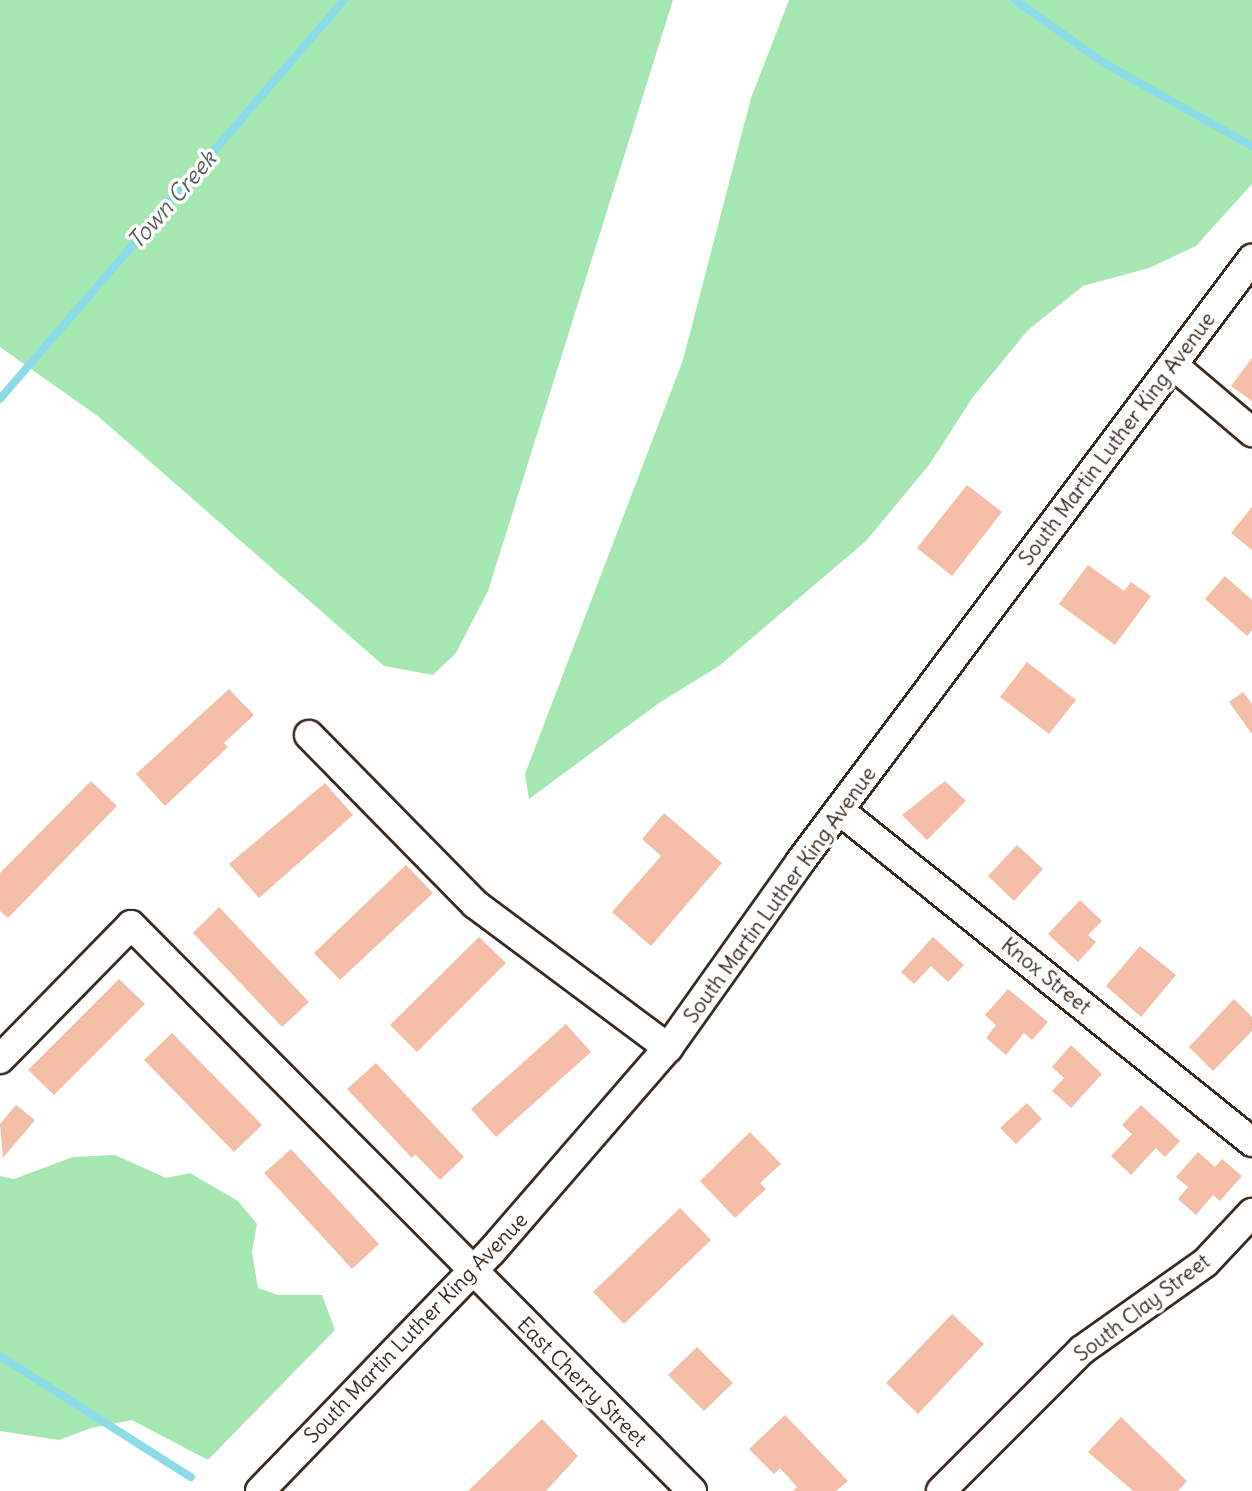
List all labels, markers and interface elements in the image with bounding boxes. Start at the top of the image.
water label: Town Creek [122,145,222,255]
street label: South Martin Luther King Avenue [1013,307,1221,571]
street label: South Martin Luther King Avenue [678,762,882,1028]
street label: Knox Street [996,932,1096,1020]
street label: South Martin Luther King Avenue [299,1207,533,1449]
street label: South Clay Street [1069,1249,1215,1367]
street label: East Cherry Street [512,1312,652,1452]

